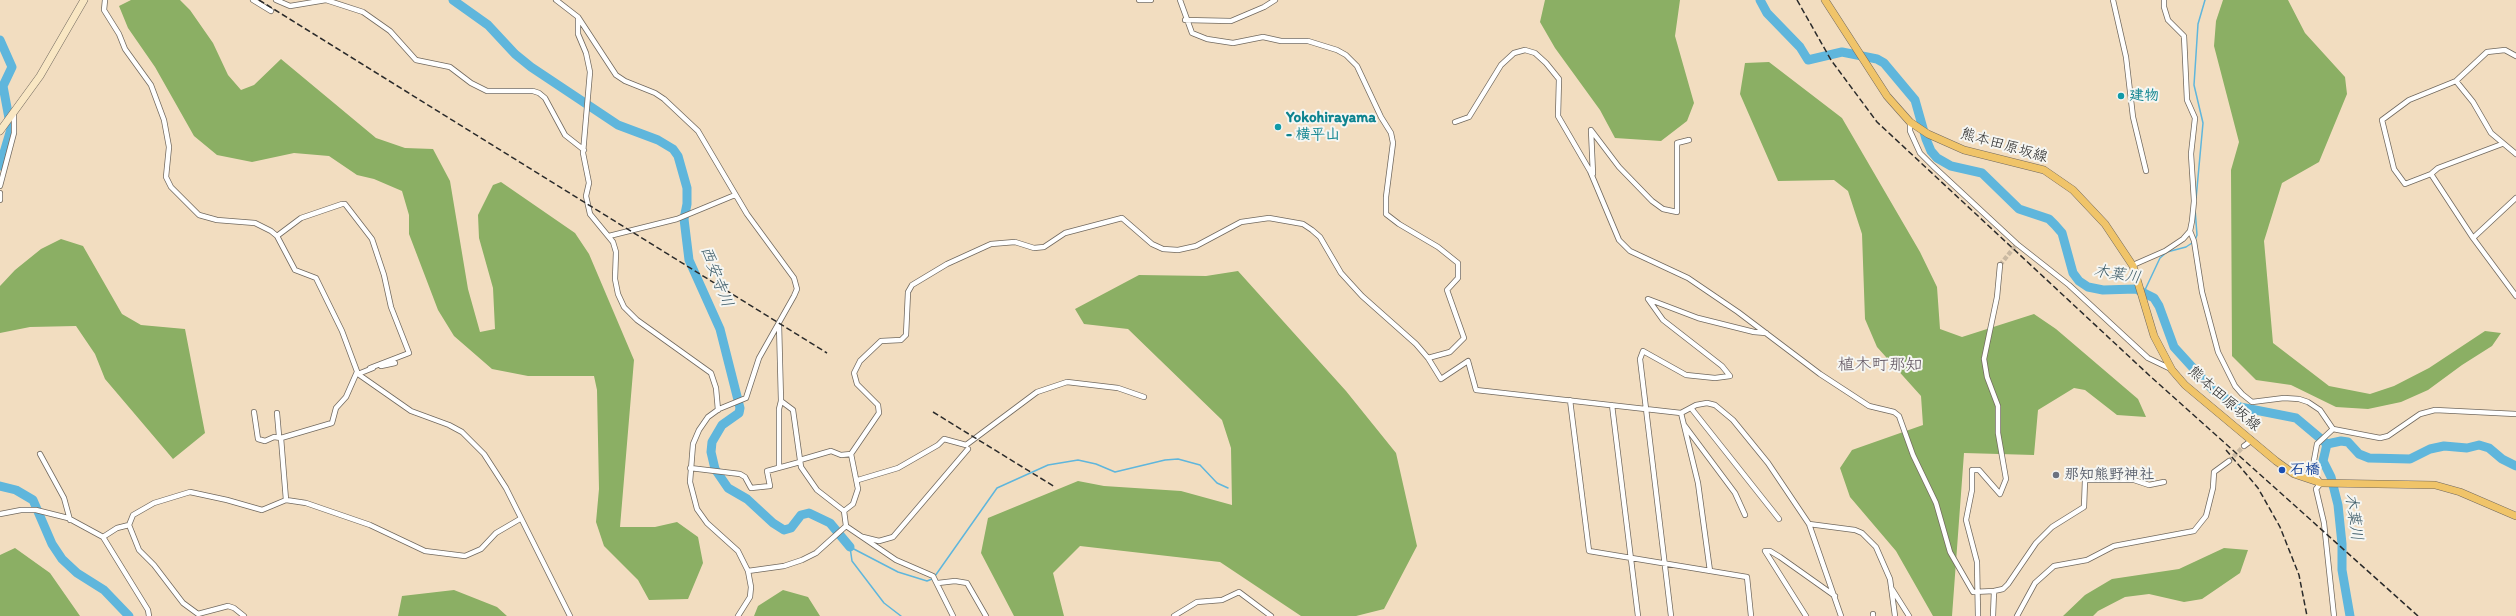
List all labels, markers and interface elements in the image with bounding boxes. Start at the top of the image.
place label: 建物 [2129,87,2159,105]
marker: 建物 [2116,91,2126,101]
place label: Yokohirayama - 横平山 [1286,109,1376,144]
marker: Yokohirayama - 横平山 [1273,122,1283,132]
street label: 熊本田原坂線 [1958,125,2050,167]
water label: 西安寺川 [696,244,736,310]
water label: 木葉川 [2092,262,2142,288]
district label: 植木町那知 [1838,356,1922,376]
street label: 熊本田原坂線 [2184,363,2264,435]
place label: 石橋 [2290,461,2320,479]
marker: 石橋 [2277,465,2287,475]
place label: 那知熊野神社 [2064,466,2154,484]
marker: 那知熊野神社 [2051,470,2061,480]
water label: 木葉川 [2340,492,2366,542]

